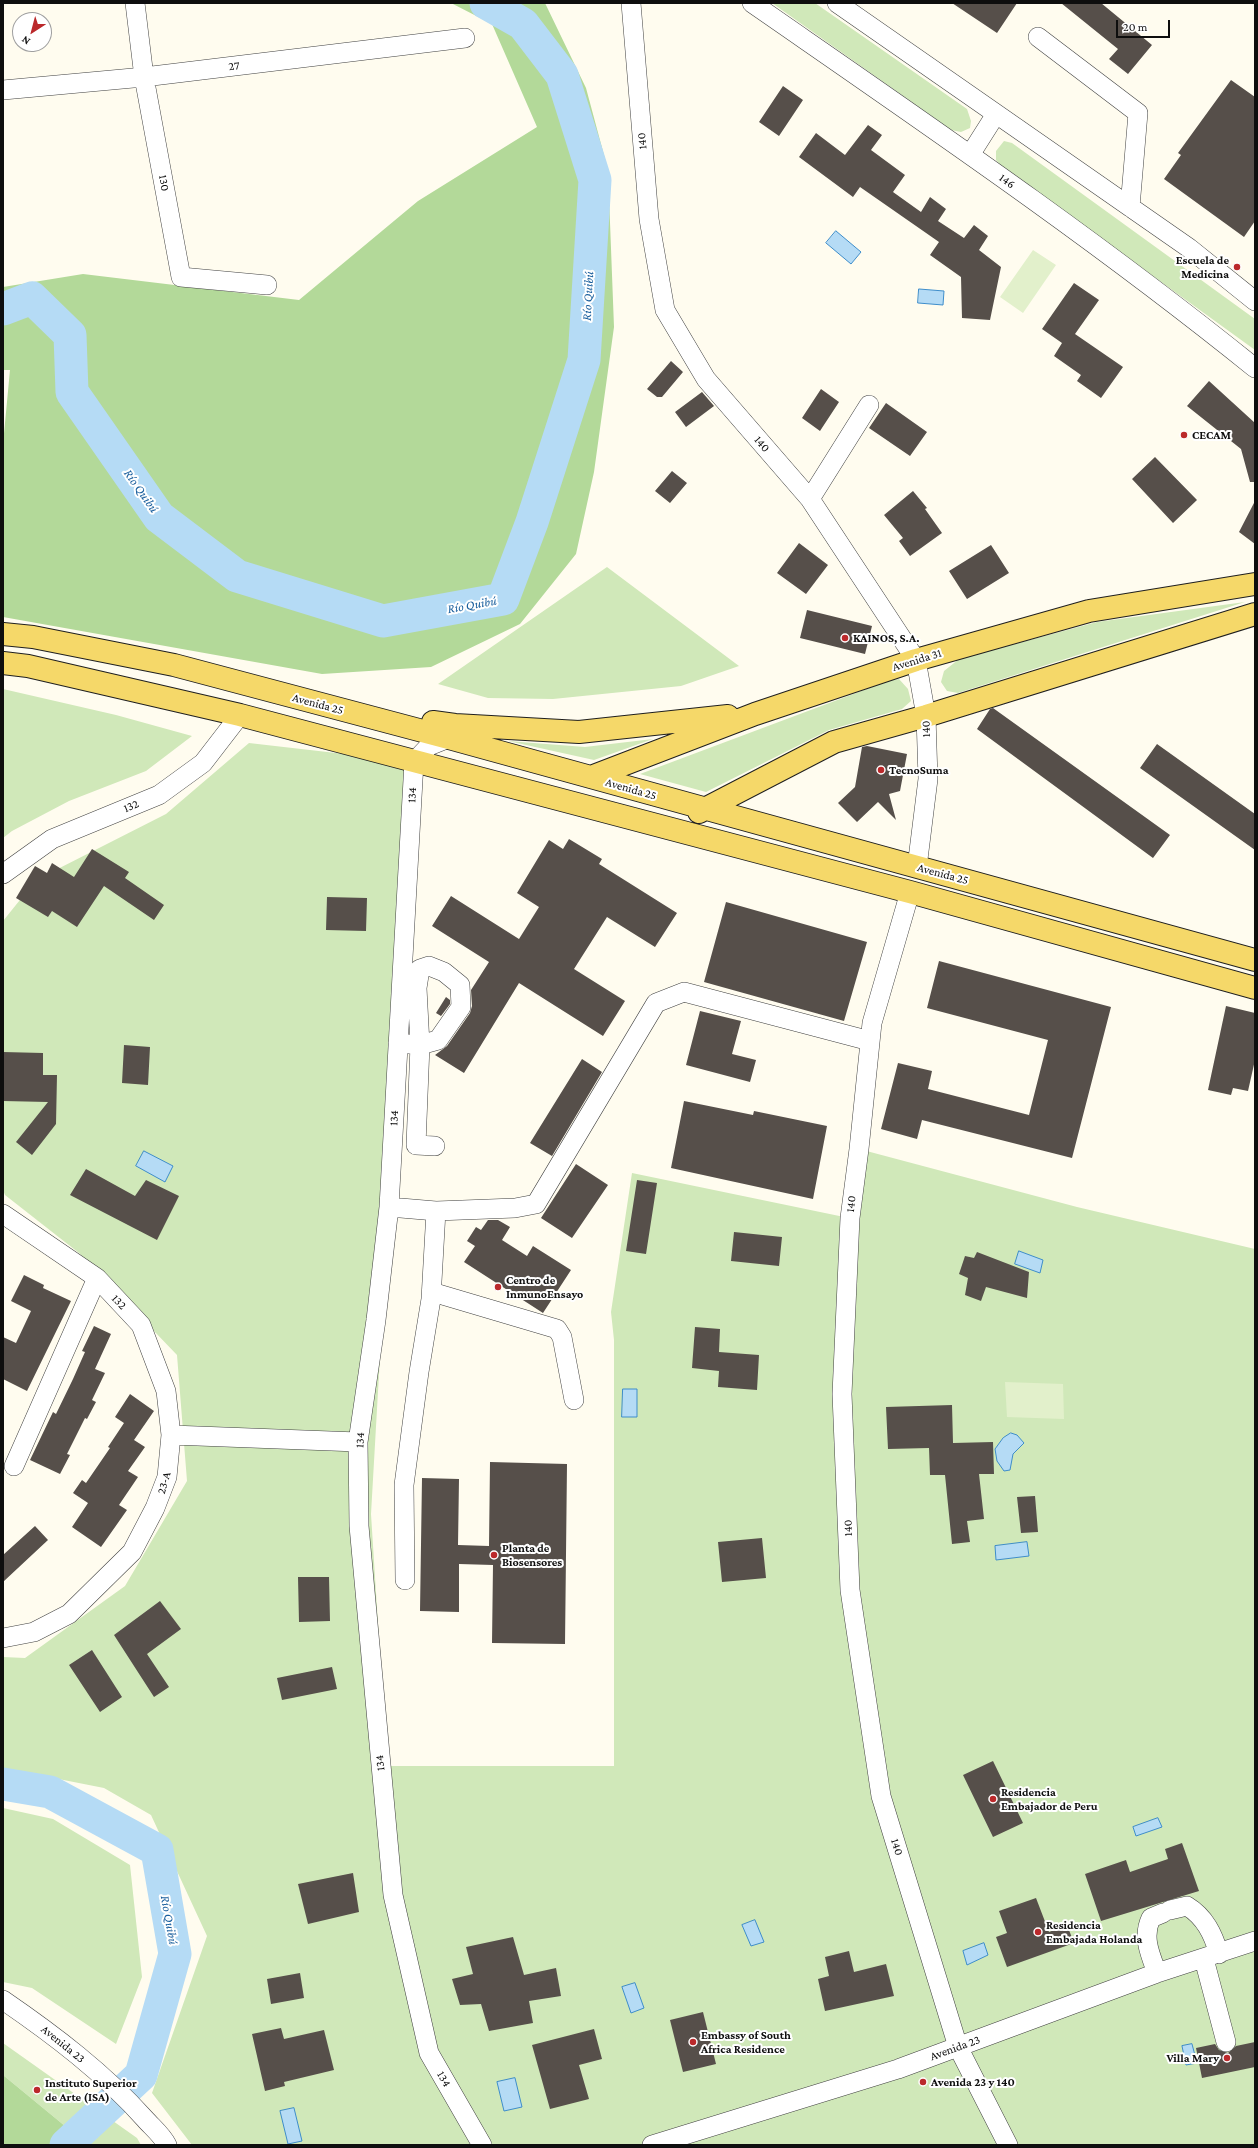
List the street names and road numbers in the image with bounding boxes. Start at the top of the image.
street label: 27 [228,58,240,74]
street label: 140 [634,132,650,150]
street label: 146 [996,170,1018,192]
street label: 130 [155,174,173,192]
street label: 140 [751,433,773,455]
street label: Avenida 31 [891,646,943,674]
street label: Avenida 25 [291,690,345,718]
street label: 140 [919,720,933,738]
street label: Avenida 25 [604,775,658,803]
street label: 134 [404,787,420,803]
street label: 132 [121,796,141,816]
street label: Avenida 25 [916,860,970,888]
street label: 134 [386,1110,402,1126]
street label: 140 [843,1195,859,1213]
street label: 132 [109,1291,129,1313]
street label: 134 [352,1432,368,1448]
street label: 23-A [154,1470,174,1496]
street label: 140 [841,1519,855,1537]
street label: 134 [372,1754,388,1772]
street label: 140 [888,1837,906,1857]
street label: Avenida 23 [38,2022,88,2066]
street label: Avenida 23 [928,2032,982,2064]
street label: 134 [434,2069,454,2089]

